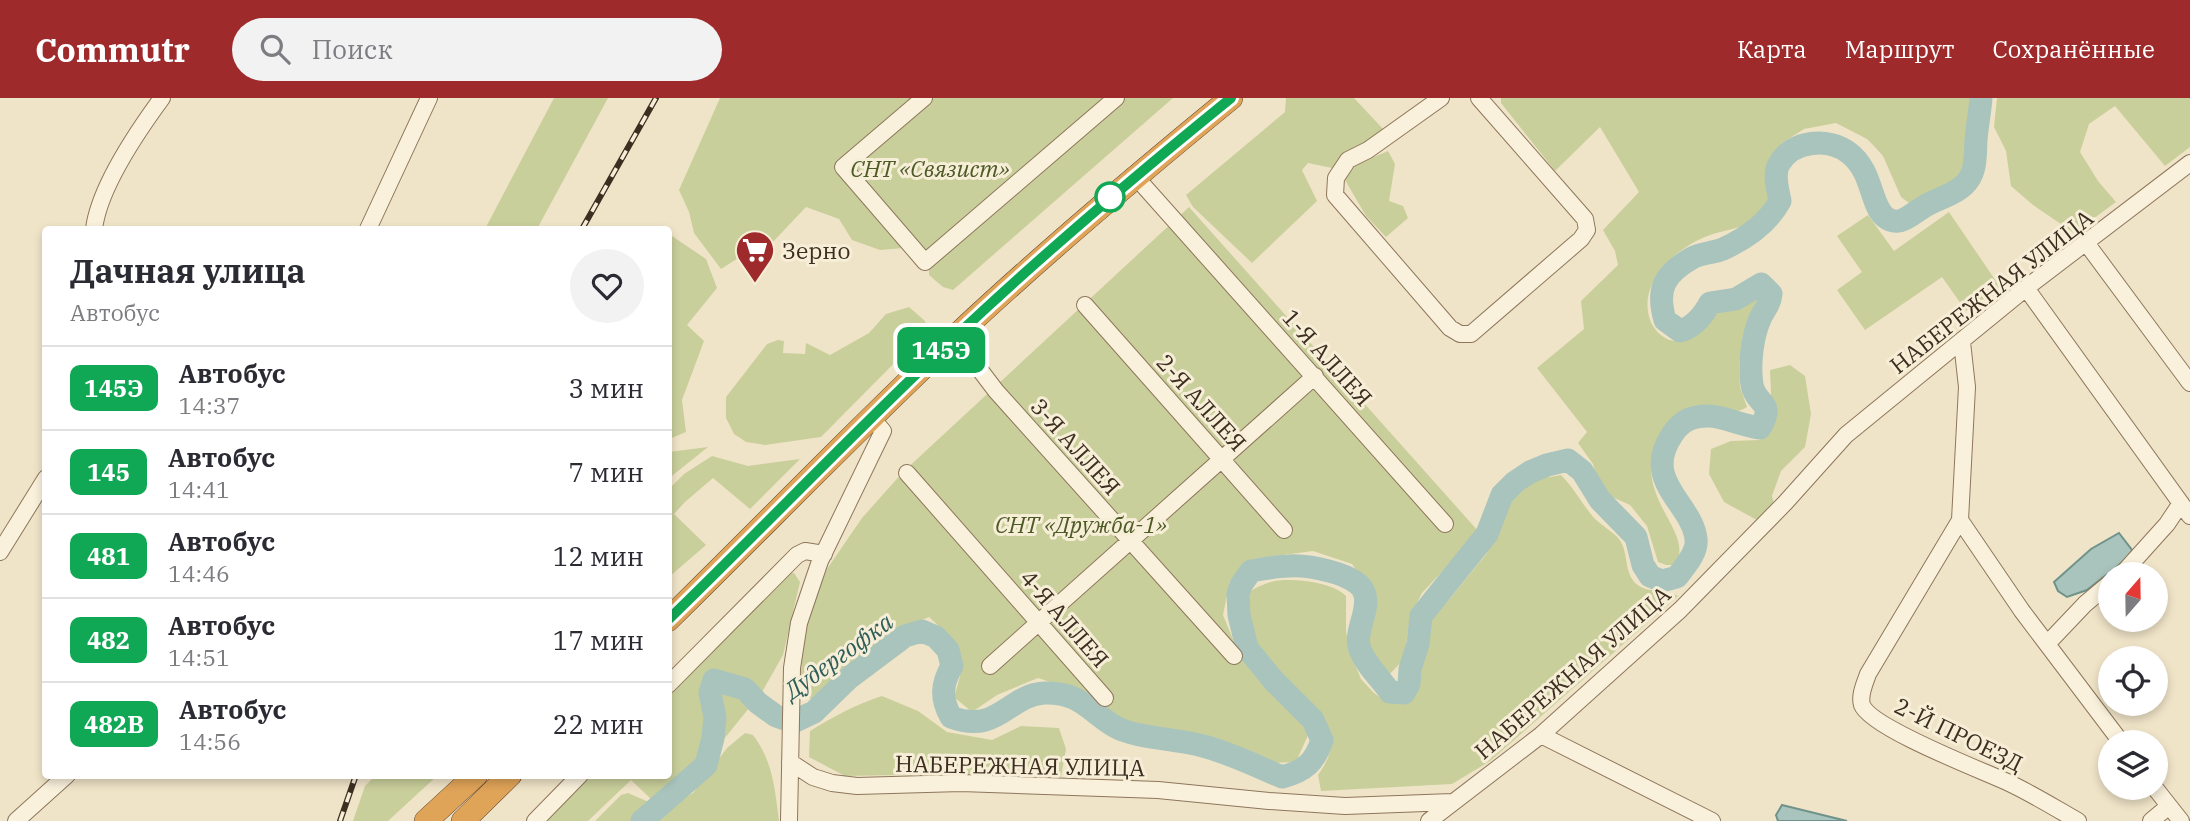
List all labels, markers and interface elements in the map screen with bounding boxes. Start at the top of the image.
search box [232,18,722,81]
text: Commutr [35,28,190,71]
icon: search [256,30,294,68]
text: Поиск [312,32,393,66]
text: Карта [1737,33,1807,65]
text: Маршрут [1845,33,1954,65]
text: Сохранённые [1992,33,2155,65]
park label: СНТ «Связист» [850,153,1010,183]
unlabelled marker [1095,182,1125,212]
street label: НАБЕРЕЖНАЯ УЛИЦА [1883,202,2099,380]
supermarket icon: Зерно [734,229,776,284]
place label: Зерно [782,235,850,265]
text: Дачная улица [70,249,306,292]
button: heart [570,249,644,323]
text: Автобус [70,297,160,327]
street label: 1-Я АЛЛЕЯ [1277,302,1379,412]
line badge: 145Э [892,327,990,373]
text: 145Э [911,334,971,366]
street label: 2-Я АЛЛЕЯ [1151,347,1253,457]
text: Автобус [179,356,286,390]
text: 3 мин [568,371,644,405]
text: 145Э [84,372,144,404]
text: 14:37 [179,390,240,420]
street label: 3-Я АЛЛЕЯ [1025,391,1127,501]
text: Автобус [168,440,275,474]
text: 7 мин [568,455,644,489]
text: 145 [87,456,130,488]
text: 14:41 [168,474,230,504]
park label: СНТ «Дружба-1» [995,509,1167,539]
text: Автобус [168,524,275,558]
text: 12 мин [553,539,644,573]
text: 481 [87,540,130,572]
text: 14:46 [168,558,230,588]
north arrow [2098,562,2168,632]
map controls [2098,562,2168,800]
street label: 4-Я АЛЛЕЯ [1014,563,1116,673]
street label: НАБЕРЕЖНАЯ УЛИЦА [1468,578,1676,765]
water label: Дудергофка [774,605,899,708]
text: Автобус [168,608,275,642]
text: 17 мин [553,623,644,657]
text: 482 [87,624,130,656]
text: 14:51 [168,642,230,672]
button: locate [2098,646,2168,716]
street label: 2-Й ПРОЕЗД [1890,690,2028,778]
text: Автобус [179,692,286,726]
text: 22 мин [553,707,644,741]
text: 482В [84,708,144,740]
text: 14:56 [179,726,241,756]
button: layers [2098,730,2168,800]
street label: НАБЕРЕЖНАЯ УЛИЦА [895,748,1146,782]

